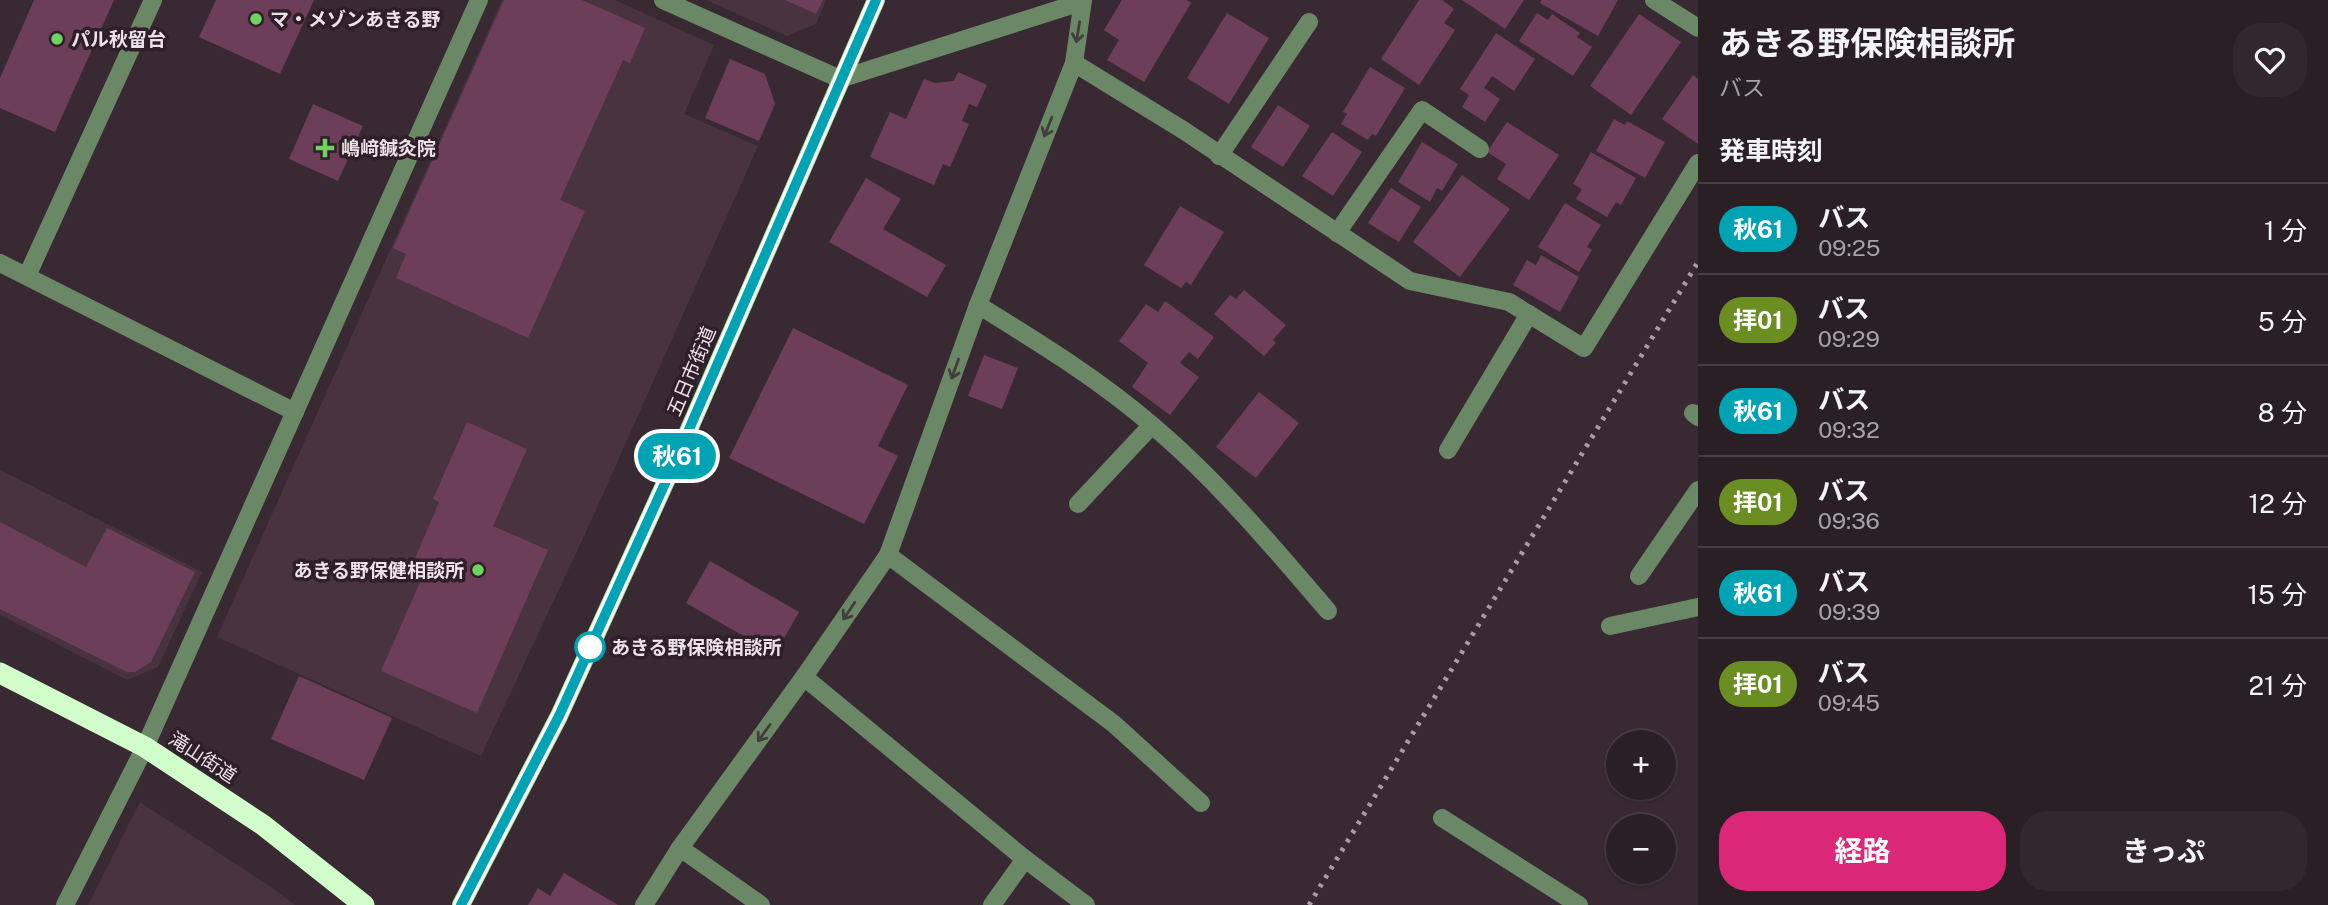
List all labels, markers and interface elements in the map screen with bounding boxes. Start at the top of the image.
place label: マ・メゾンあきる野 [270,8,441,30]
marker: マ・メゾンあきる野 [248,11,264,27]
one-way arrow [1072,20,1085,43]
button: heart [2233,23,2307,97]
text: あきる野保険相談所 [1719,24,2015,62]
place label: パル秋留台 [71,28,166,50]
marker: パル秋留台 [49,31,65,47]
text: バス [1719,74,1765,101]
one-way arrow [1041,116,1054,137]
text: 発車時刻 [1719,135,1823,166]
place label: 嶋﨑鍼灸院 [341,137,436,159]
marker: 嶋﨑鍼灸院 [315,138,335,158]
text: バス [1818,202,1870,233]
text: 秋61 [1733,215,1783,243]
text: 1 分 [2264,215,2307,246]
text: 09:25 [1818,234,1881,261]
text: バス [1818,293,1870,324]
text: 拝01 [1733,306,1783,334]
text: 5 分 [2258,306,2307,337]
street label: 五日市街道 [662,323,720,419]
text: 09:29 [1818,325,1880,352]
one-way arrow [948,357,960,379]
text: バス [1818,384,1870,415]
text: 秋61 [1733,397,1783,425]
text: 8 分 [2258,397,2307,428]
text: 09:32 [1818,416,1880,443]
line badge: 秋61 [637,433,717,479]
text: 秋61 [652,442,702,470]
text: バス [1818,475,1870,506]
text: 拝01 [1733,488,1783,516]
text: 12 分 [2249,488,2307,519]
text: 09:36 [1818,507,1880,534]
place label: あきる野保健相談所 [293,559,464,581]
marker: あきる野保健相談所 [470,562,486,578]
text: バス [1818,566,1870,597]
text: 秋61 [1733,579,1783,607]
text: 15 分 [2247,579,2307,610]
text: 09:39 [1818,598,1880,625]
one-way arrow [842,601,856,620]
marker: あきる野保険相談所 [575,632,605,662]
place label: あきる野保険相談所 [611,636,782,658]
text: バス [1818,657,1870,688]
text: 拝01 [1733,670,1783,698]
text: 21 分 [2249,670,2307,701]
text: 09:45 [1818,689,1880,716]
one-way arrow [757,723,771,742]
street label: 滝山街道 [165,727,241,787]
map controls [1606,730,1676,884]
button: + [1606,730,1676,800]
button: 経路 [1719,811,2006,891]
button: きっぷ [2020,811,2307,891]
button: − [1606,814,1676,884]

